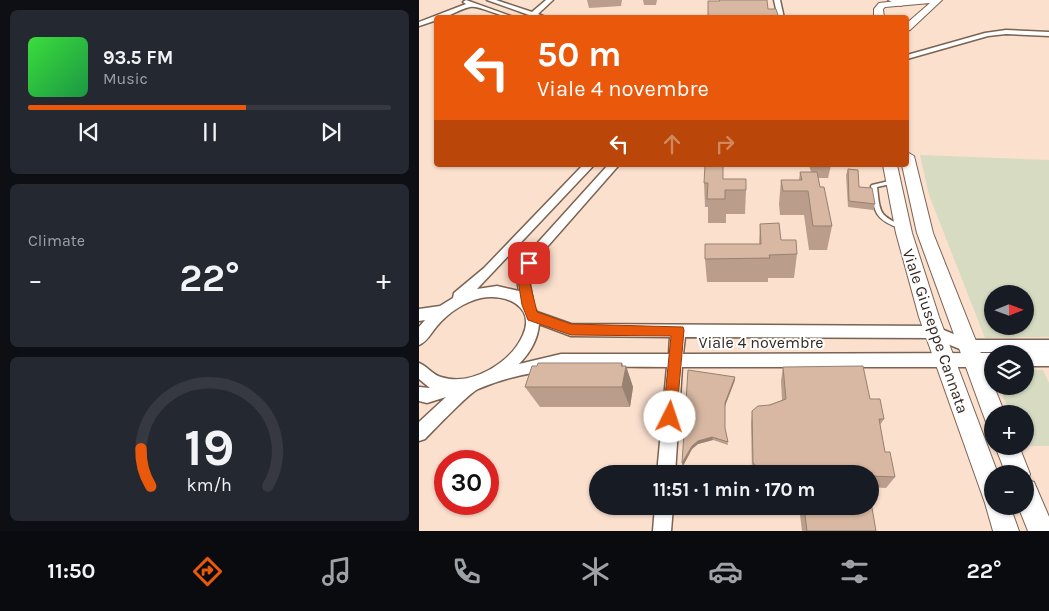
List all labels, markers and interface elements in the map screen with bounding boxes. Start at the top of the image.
text: 50 m [537,34,622,75]
icon: left [454,35,519,100]
text: 93.5 FM [103,47,173,69]
text: Music [103,69,148,88]
text: Viale 4 novembre [537,76,709,102]
icon: previous [75,118,103,146]
icon: pause [196,118,224,146]
icon: next [317,118,345,146]
icon: left [605,130,633,158]
icon: ahead [658,130,686,158]
icon: right [711,130,739,158]
text: Climate [28,231,85,250]
pin [508,242,550,284]
street label: Viale Giuseppe Cannata [898,246,973,416]
icon: arrive [515,249,543,277]
text: 22° [179,256,240,301]
text: − [28,263,43,296]
text: + [376,263,391,296]
north arrow [984,285,1034,335]
map controls [984,285,1034,515]
street label: Viale 4 novembre [699,333,823,352]
button: layers [984,345,1034,395]
position arrow [643,390,695,442]
button: + [984,405,1034,455]
text: 19 [184,417,235,478]
speed limit sign: 30 [434,450,499,515]
button: − [984,465,1034,515]
text: km/h [187,475,232,496]
text: 11:51 · 1 min · 170 m [653,479,815,501]
icon: directions [190,554,225,589]
icon: music [319,554,354,589]
icon: phone [449,554,484,589]
icon: climate [578,554,613,589]
icon: car [708,554,743,589]
icon: filters [837,554,872,589]
text: 11:50 [47,558,96,584]
text: 22° [967,558,1002,584]

